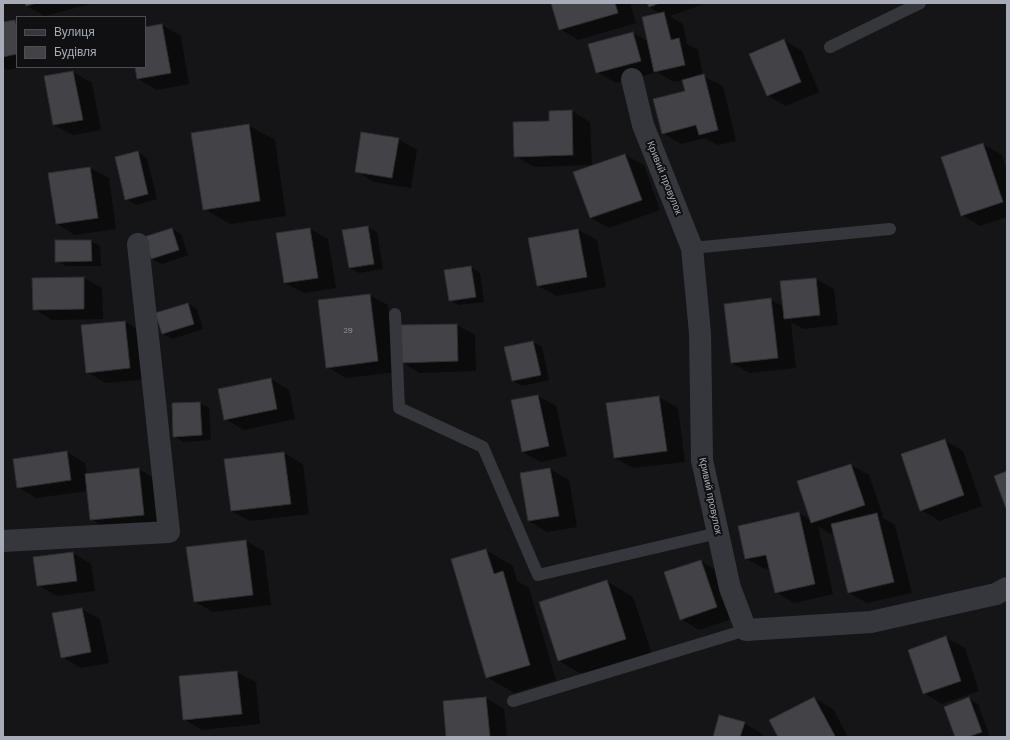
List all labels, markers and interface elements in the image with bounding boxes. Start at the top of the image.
legend [16,16,146,68]
text: Вулиця [54,24,95,40]
text: Будівля [54,44,96,60]
street label: Кривий провулок [644,139,684,217]
house number: 29 [343,326,353,336]
street label: Кривий провулок [696,456,724,536]

